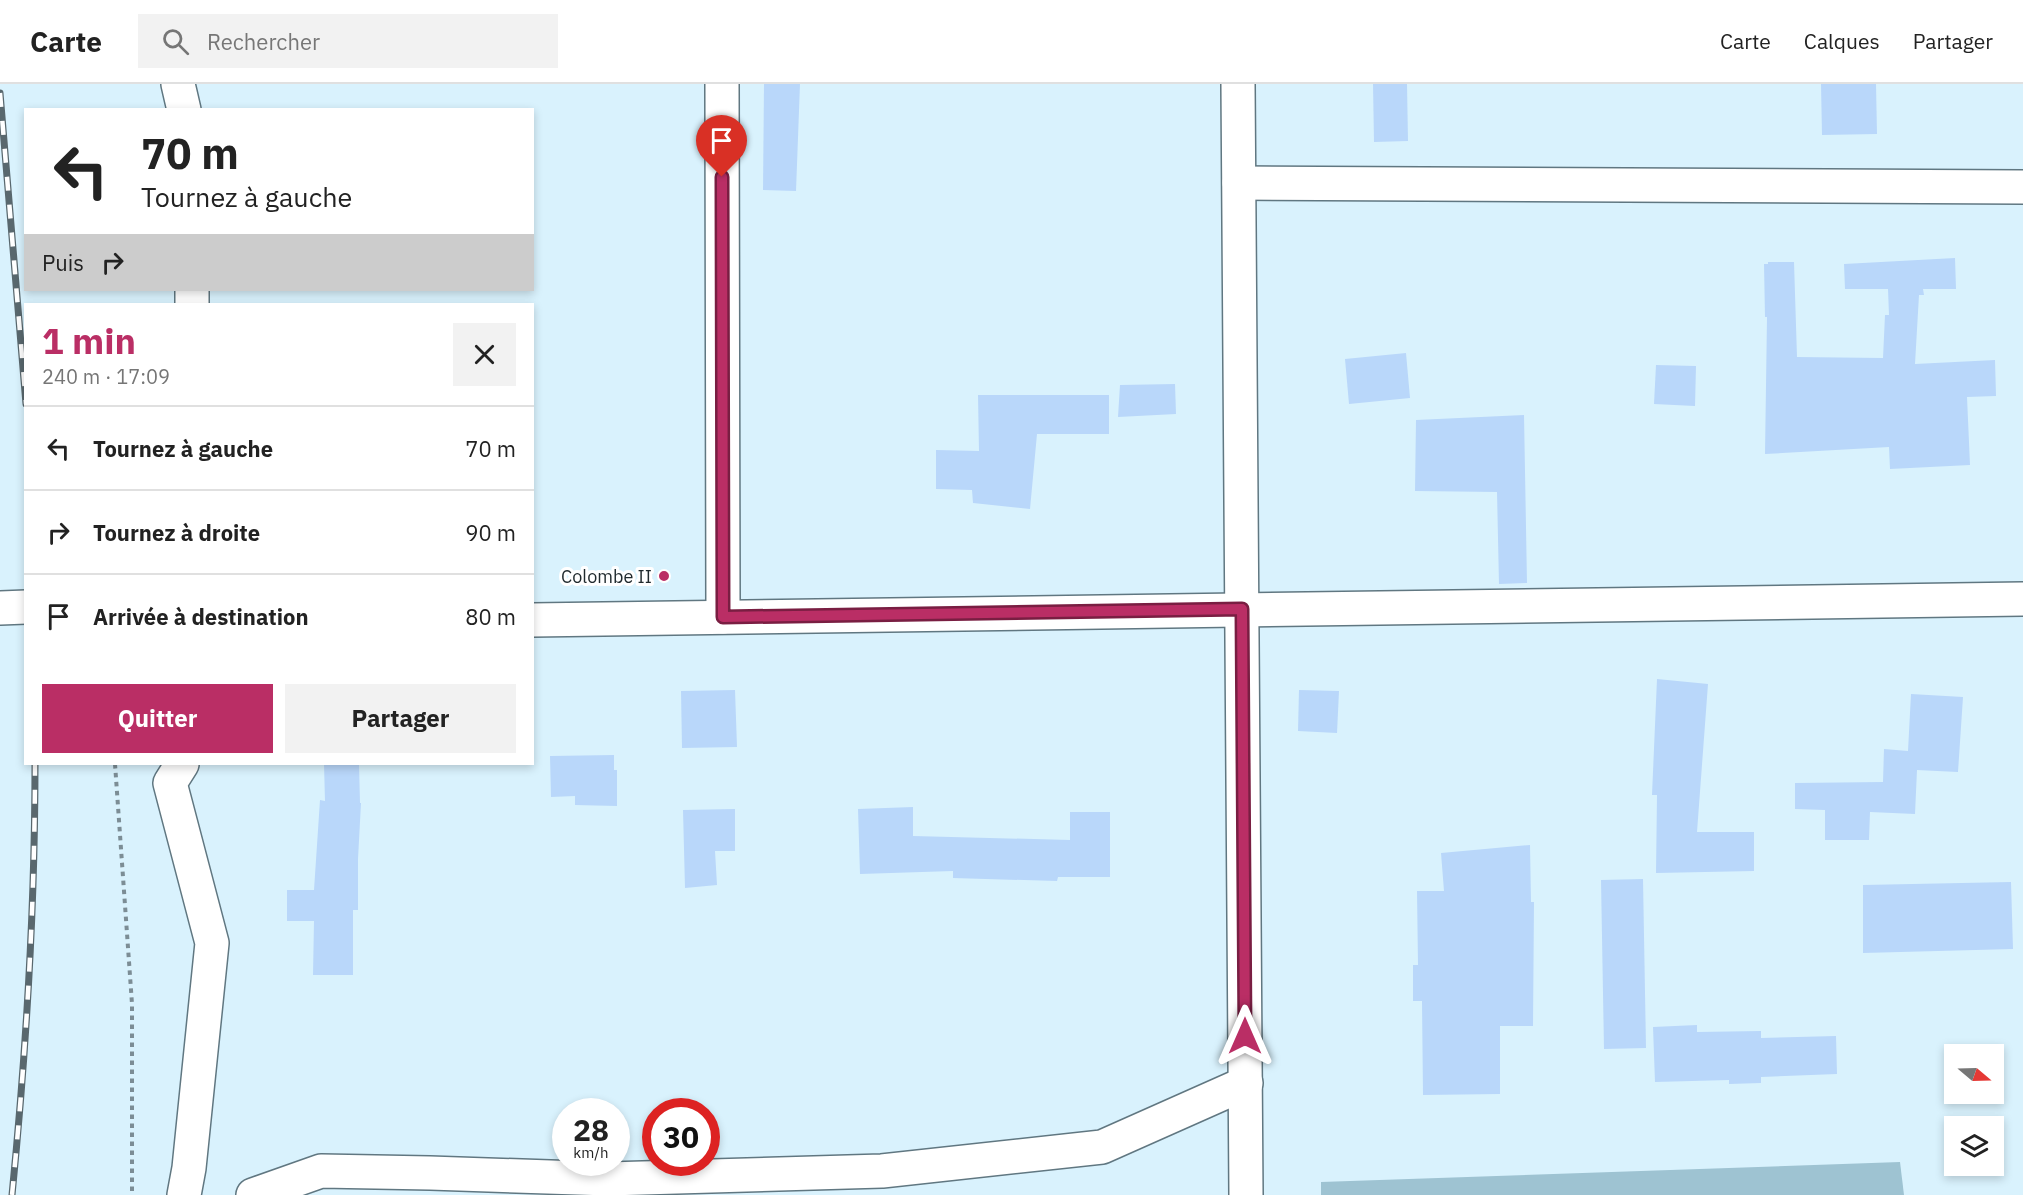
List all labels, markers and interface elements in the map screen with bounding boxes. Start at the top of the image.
search box [138,14,558,68]
text: Carte [30,23,102,60]
icon: search [159,25,192,58]
text: Rechercher [207,27,320,56]
text: Carte [1720,27,1771,55]
text: Calques [1804,27,1880,55]
text: Partager [1913,27,1993,55]
pin [696,115,747,177]
icon: arrive [705,124,738,157]
text: 70 m [141,126,239,181]
icon: left [42,132,120,210]
text: Tournez à gauche [141,179,352,214]
icon: right [96,246,129,279]
text: Puis [42,248,84,277]
text: 1 min [42,317,136,364]
button: close [453,323,516,386]
text: 240 m · 17:09 [42,363,170,390]
icon: left [42,432,75,465]
text: Tournez à gauche [93,434,273,463]
text: 70 m [465,434,516,463]
icon: right [42,516,75,549]
text: Tournez à droite [93,518,260,547]
text: 90 m [465,518,516,547]
place label: Colombe II [561,565,652,588]
marker: Colombe II [657,569,671,583]
icon: arrive [42,600,75,633]
text: Arrivée à destination [93,602,309,631]
text: 80 m [465,602,516,631]
button: Quitter [42,684,273,753]
button: Partager [285,684,516,753]
position arrow [1213,1004,1277,1068]
north arrow [1944,1044,2004,1104]
map controls [1944,1044,2004,1176]
speed limit sign: 30 [642,1098,720,1176]
text: 28 [573,1110,609,1149]
button: layers [1944,1116,2004,1176]
text: km/h [573,1143,609,1162]

